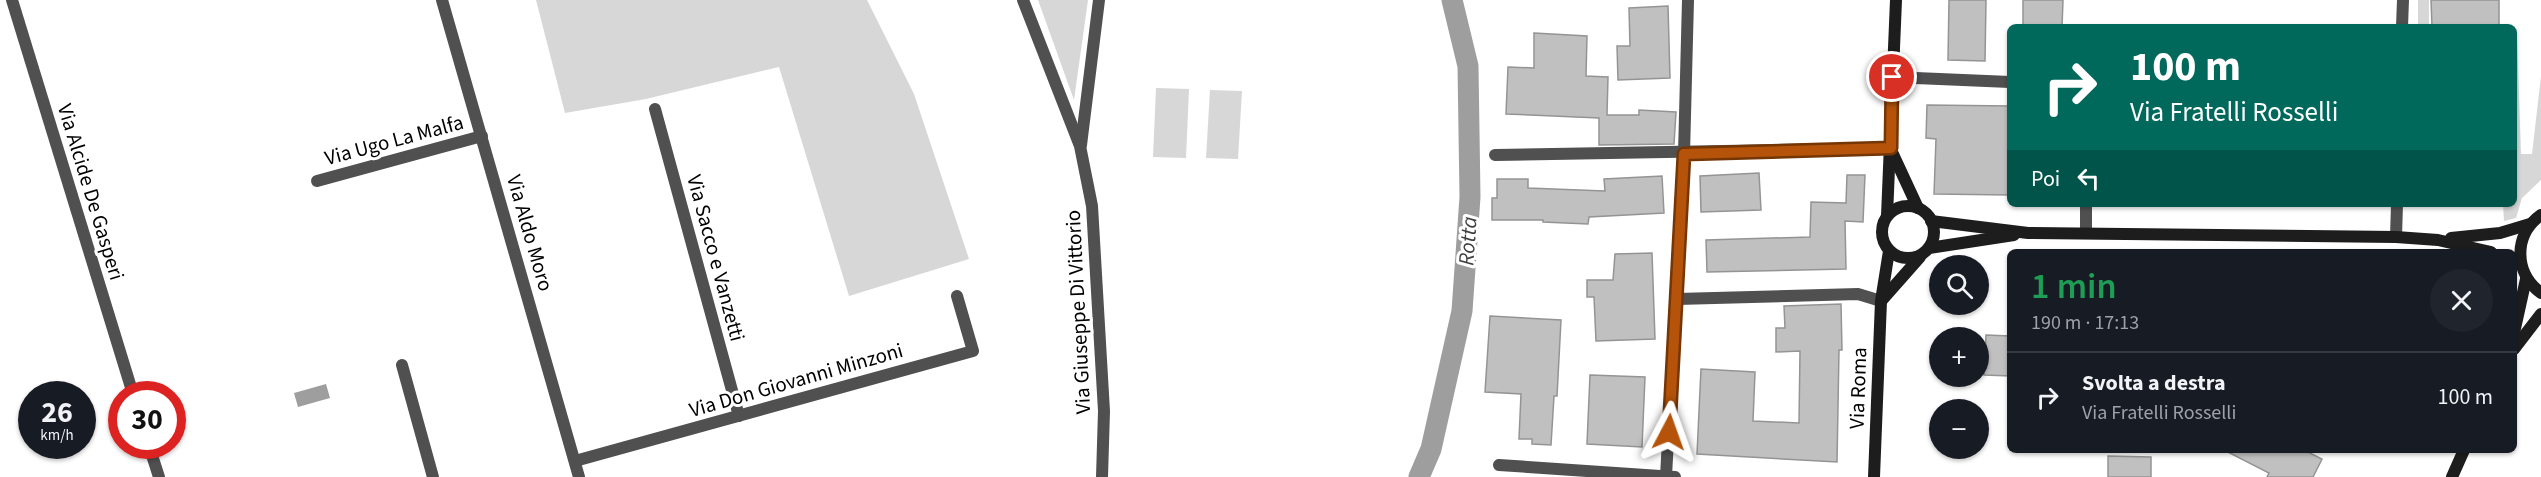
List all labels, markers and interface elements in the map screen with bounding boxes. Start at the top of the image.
text: 100 m [2130,37,2241,97]
icon: right [2031,48,2109,126]
pin [1866,51,1917,102]
icon: arrive [1875,60,1908,93]
text: Via Fratelli Rosselli [2130,93,2338,132]
street label: Via Alcide De Gasperi [50,100,132,284]
street label: Via Ugo La Malfa [321,107,467,173]
icon: left [2072,162,2105,195]
text: Poi [2031,163,2060,195]
street label: Via Aldo Moro [499,171,561,295]
street label: Via Sacco e Vanzetti [679,171,753,345]
street label: Via Giuseppe Di Vittorio [1058,209,1098,415]
water label: Rotta [1450,215,1486,267]
map controls [1929,255,1989,459]
button: search [1929,255,1989,315]
text: 1 min [2031,261,2117,312]
button: close [2430,269,2493,332]
text: 190 m · 17:13 [2031,309,2139,337]
button: + [1929,327,1989,387]
street label: Via Don Giovanni Minzoni [686,335,906,425]
street label: Via Roma [1842,347,1874,429]
text: Svolta a destra [2082,367,2226,399]
speed limit sign: 30 [108,381,186,459]
icon: right [2031,381,2064,414]
text: 100 m [2438,381,2493,413]
text: 26 [41,391,73,434]
button: − [1929,399,1989,459]
text: Via Fratelli Rosselli [2082,399,2236,427]
position arrow [1637,400,1701,464]
text: km/h [40,425,74,446]

